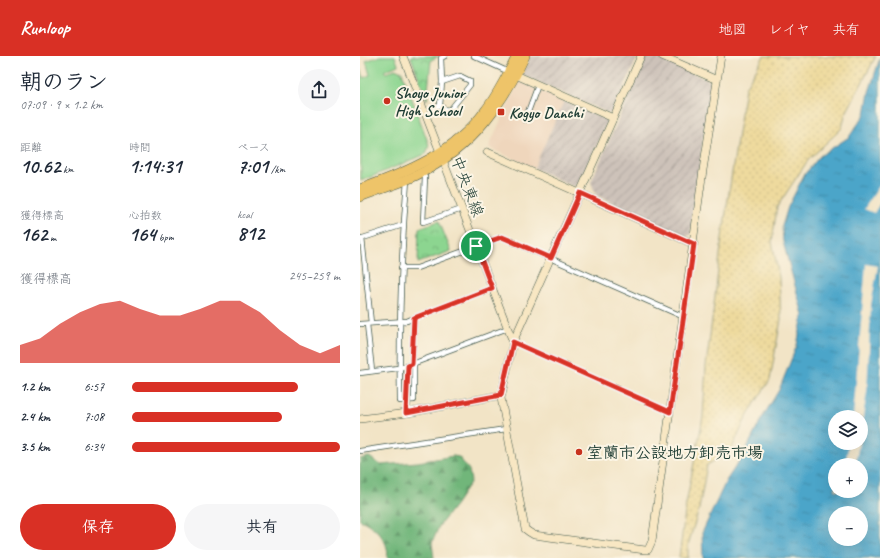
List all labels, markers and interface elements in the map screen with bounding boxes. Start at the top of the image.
text: Runloop [20,16,70,40]
text: 地図 [719,21,747,38]
text: レイヤ [769,21,810,38]
text: 共有 [832,21,860,38]
text: 朝のラン [20,68,108,96]
button: share [298,69,340,111]
place label: Shoyo Junior High School [395,83,467,121]
marker: Shoyo Junior High School [382,96,392,106]
text: 07:09 · 9 × 1.2 km [20,97,103,113]
place label: Kogyo Danchi [509,103,585,123]
marker: Kogyo Danchi [496,107,506,117]
text: 距離 [20,140,42,154]
text: 時間 [129,140,151,154]
text: ペース [237,140,270,154]
street label: 中央東線 [446,153,488,220]
text: 10.62 [20,154,60,179]
text: 1:14:31 [129,154,182,179]
text: 7:01 [237,154,268,179]
text: km [60,162,74,176]
text: /km [268,162,285,176]
text: kcal [237,207,252,221]
text: 獲得標高 [20,208,64,222]
text: 心拍数 [129,208,162,222]
text: 812 [237,221,264,246]
text: 162 [20,222,47,247]
text: 164 [129,222,156,247]
pin [459,229,493,263]
text: m [47,230,56,244]
text: bpm [156,230,174,244]
icon: arrive [465,235,487,257]
text: 245–259 m [289,268,340,284]
text: 獲得標高 [20,271,72,287]
text: 1.2 km [20,379,50,395]
text: 6:57 [84,379,104,395]
text: 2.4 km [20,409,50,425]
text: 7:08 [84,409,104,425]
map controls [828,410,868,546]
button: layers [828,410,868,450]
text: 3.5 km [20,439,50,455]
text: 6:34 [84,439,104,455]
place label: 室蘭市公設地方卸売市場 [587,443,763,463]
marker: 室蘭市公設地方卸売市場 [574,447,584,457]
button: + [828,458,868,498]
button: 保存 [20,504,176,550]
button: 共有 [184,504,340,550]
button: − [828,506,868,546]

